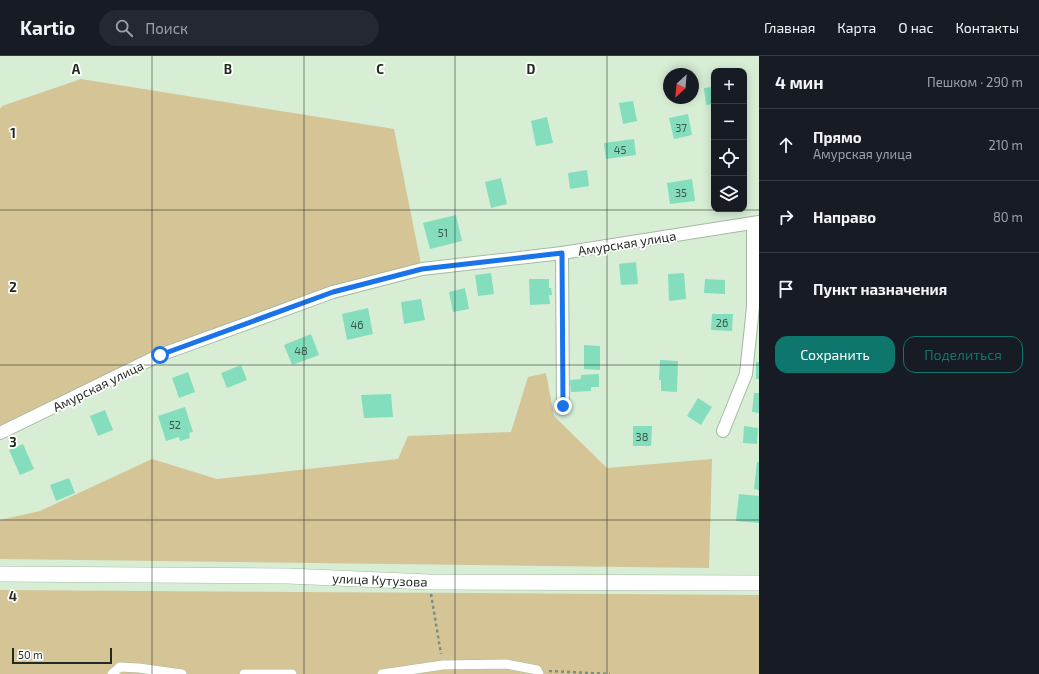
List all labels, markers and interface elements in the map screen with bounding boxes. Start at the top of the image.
search box [99,10,379,46]
text: Kartio [20,16,75,39]
icon: search [113,17,135,39]
text: Поиск [145,19,188,37]
text: Главная [764,19,815,36]
text: Карта [837,19,876,36]
text: О нас [898,19,934,36]
text: Контакты [956,19,1019,36]
text: A [72,61,81,77]
text: B [224,61,232,77]
text: C [376,61,384,77]
text: D [527,61,536,77]
north arrow [663,68,699,104]
map controls [711,68,747,212]
button: + [711,68,747,104]
text: 4 мин [775,72,824,92]
text: Пешком · 290 m [927,74,1023,90]
button: − [711,104,747,140]
house number: 37 [675,121,687,134]
text: 1 [10,125,16,141]
text: Прямо [813,128,862,146]
icon: ahead [775,134,797,156]
text: 210 m [988,137,1023,153]
button: locate [711,140,747,176]
house number: 45 [614,143,626,156]
text: Амурская улица [813,146,912,162]
button: layers [711,176,747,212]
house number: 35 [675,186,687,199]
icon: right [775,206,797,228]
text: Направо [813,208,876,226]
text: 80 m [993,209,1023,225]
house number: 51 [438,226,448,239]
street label: Амурская улица [577,227,677,259]
icon: arrive [775,278,797,300]
text: 2 [9,279,17,295]
text: Пункт назначения [813,280,947,298]
house number: 26 [716,316,728,329]
house number: 46 [350,318,364,331]
button: Сохранить [775,336,895,373]
button: Поделиться [903,336,1023,373]
house number: 48 [294,344,308,357]
route start [151,346,169,364]
street label: Амурская улица [50,357,146,415]
route end [554,397,572,415]
house number: 52 [169,418,181,431]
house number: 38 [636,430,648,443]
text: 3 [9,434,17,450]
street label: улица Кутузова [332,570,428,590]
text: 4 [9,588,17,604]
scale bar [12,646,112,665]
text: 50 m [18,648,43,661]

